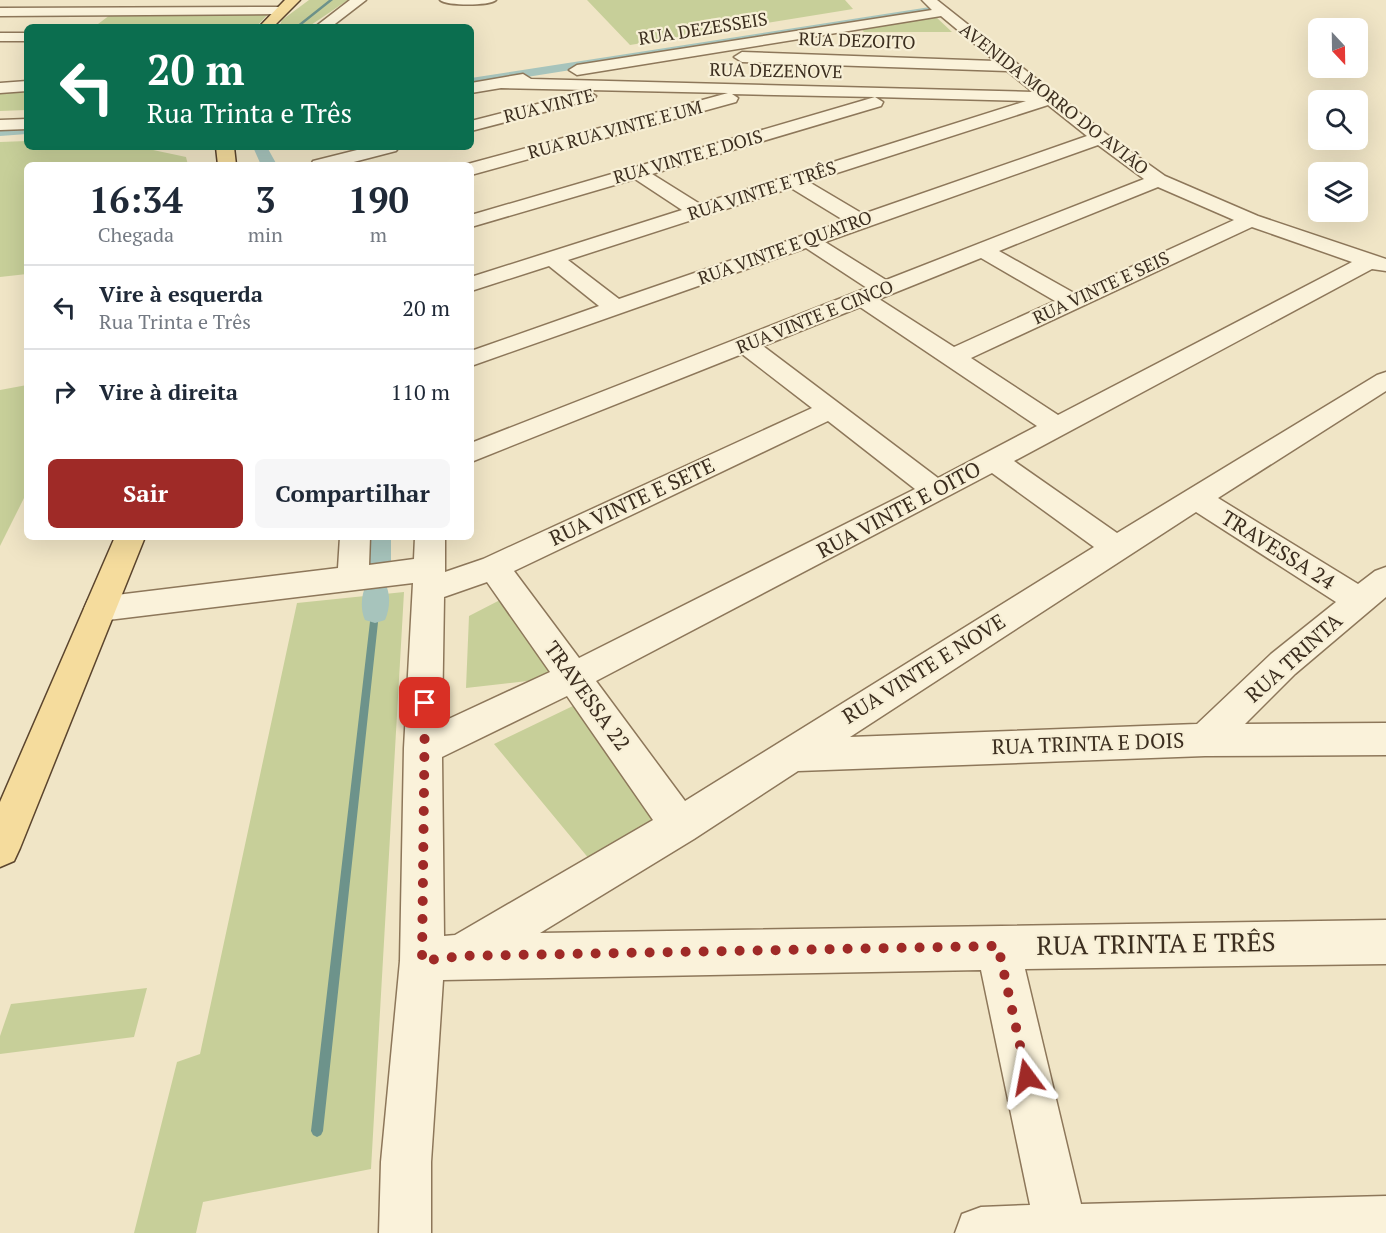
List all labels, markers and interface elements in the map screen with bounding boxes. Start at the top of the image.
street label: RUA DEZESSEIS [637,6,769,50]
street label: AVENIDA MORRO DO AVIÃO [955,17,1154,180]
north arrow [1308,18,1368,78]
map controls [1308,18,1368,222]
street label: RUA DEZOITO [798,26,916,54]
text: 20 m [147,41,245,97]
icon: left [48,48,126,126]
street label: RUA DEZENOVE [709,57,843,83]
street label: RUA VINTE [501,82,597,128]
button: search [1308,90,1368,150]
street label: RUA RUA VINTE E UM [525,94,705,164]
text: Rua Trinta e Três [147,95,352,131]
street label: RUA VINTE E DOIS [610,123,765,189]
street label: RUA VINTE E TRÊS [684,155,839,225]
button: layers [1308,162,1368,222]
text: 16:34 [89,176,183,223]
text: 3 [255,176,276,223]
text: 190 [348,176,409,223]
street label: RUA VINTE E QUATRO [694,204,875,290]
text: Chegada [98,221,174,248]
text: min [248,221,283,248]
text: m [370,221,387,248]
street label: RUA VINTE E SEIS [1028,245,1173,329]
street label: RUA VINTE E CINCO [732,274,897,359]
text: Vire à esquerda [99,279,263,308]
icon: left [48,291,81,324]
text: 20 m [402,293,450,322]
text: Rua Trinta e Três [99,308,251,335]
icon: right [48,375,81,408]
text: Vire à direita [99,377,238,406]
text: 110 m [390,377,450,406]
street label: RUA VINTE E SETE [544,450,719,552]
street label: RUA VINTE E OITO [812,454,985,564]
button: Sair [48,459,243,528]
button: Compartilhar [255,459,450,528]
street label: TRAVESSA 24 [1216,503,1341,596]
street label: RUA TRINTA [1239,606,1348,708]
street label: RUA VINTE E NOVE [837,607,1010,730]
street label: TRAVESSA 22 [539,635,637,756]
pin [399,677,450,728]
icon: arrive [408,686,441,719]
street label: RUA TRINTA E DOIS [991,726,1185,760]
street label: RUA TRINTA E TRÊS [1036,924,1276,962]
position arrow [995,1045,1059,1109]

